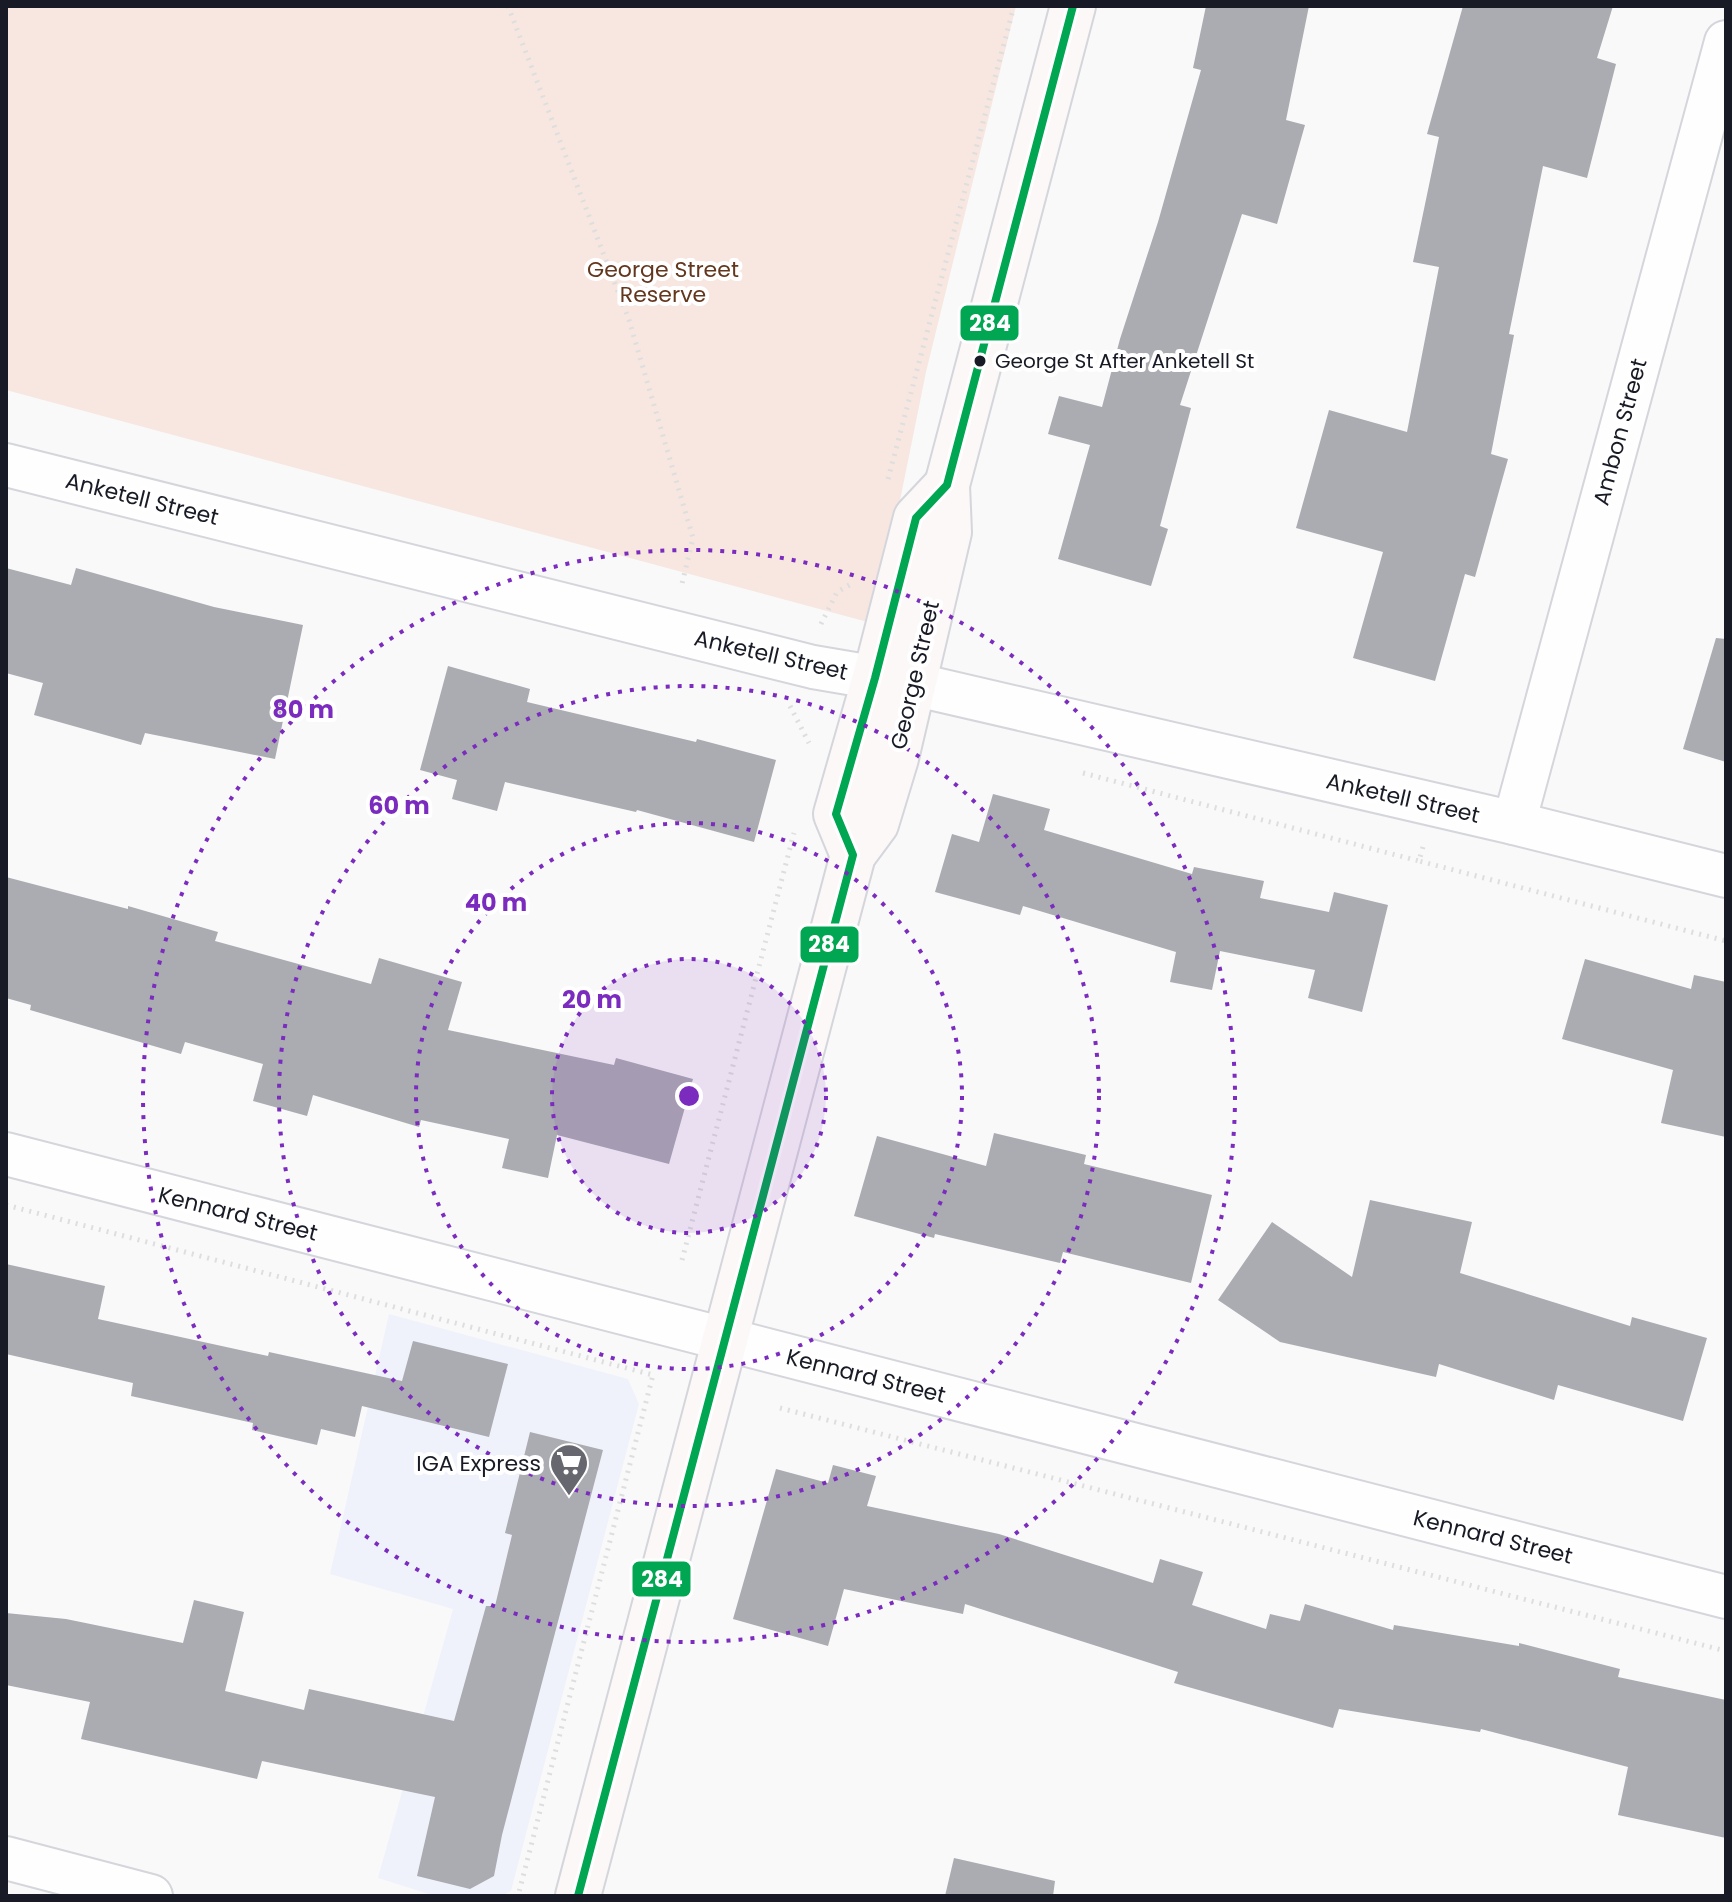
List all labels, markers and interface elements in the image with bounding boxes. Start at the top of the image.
park label: George Street Reserve [587,254,739,310]
line badge: 284 [959,304,1020,342]
text: 284 [969,308,1011,339]
place label: George St After Anketell St [995,347,1254,375]
marker: George St After Anketell St [972,353,988,369]
street label: Ambon Street [1586,355,1654,509]
street label: Anketell Street [62,465,222,533]
street label: George Street [883,598,947,752]
street label: Anketell Street [691,622,851,688]
text: 80 m [272,693,334,726]
street label: Anketell Street [1323,765,1483,831]
text: 60 m [368,789,430,822]
text: 40 m [465,886,527,919]
line badge: 284 [799,925,860,964]
text: 284 [808,929,850,960]
text: 20 m [562,983,622,1016]
centre of rings [675,1082,703,1110]
street label: Kennard Street [155,1179,321,1249]
street label: Kennard Street [783,1341,949,1411]
supermarket icon: IGA Express [548,1442,590,1497]
place label: IGA Express [416,1448,541,1479]
street label: Kennard Street [1410,1502,1576,1572]
line badge: 284 [631,1560,692,1598]
text: 284 [641,1564,683,1595]

